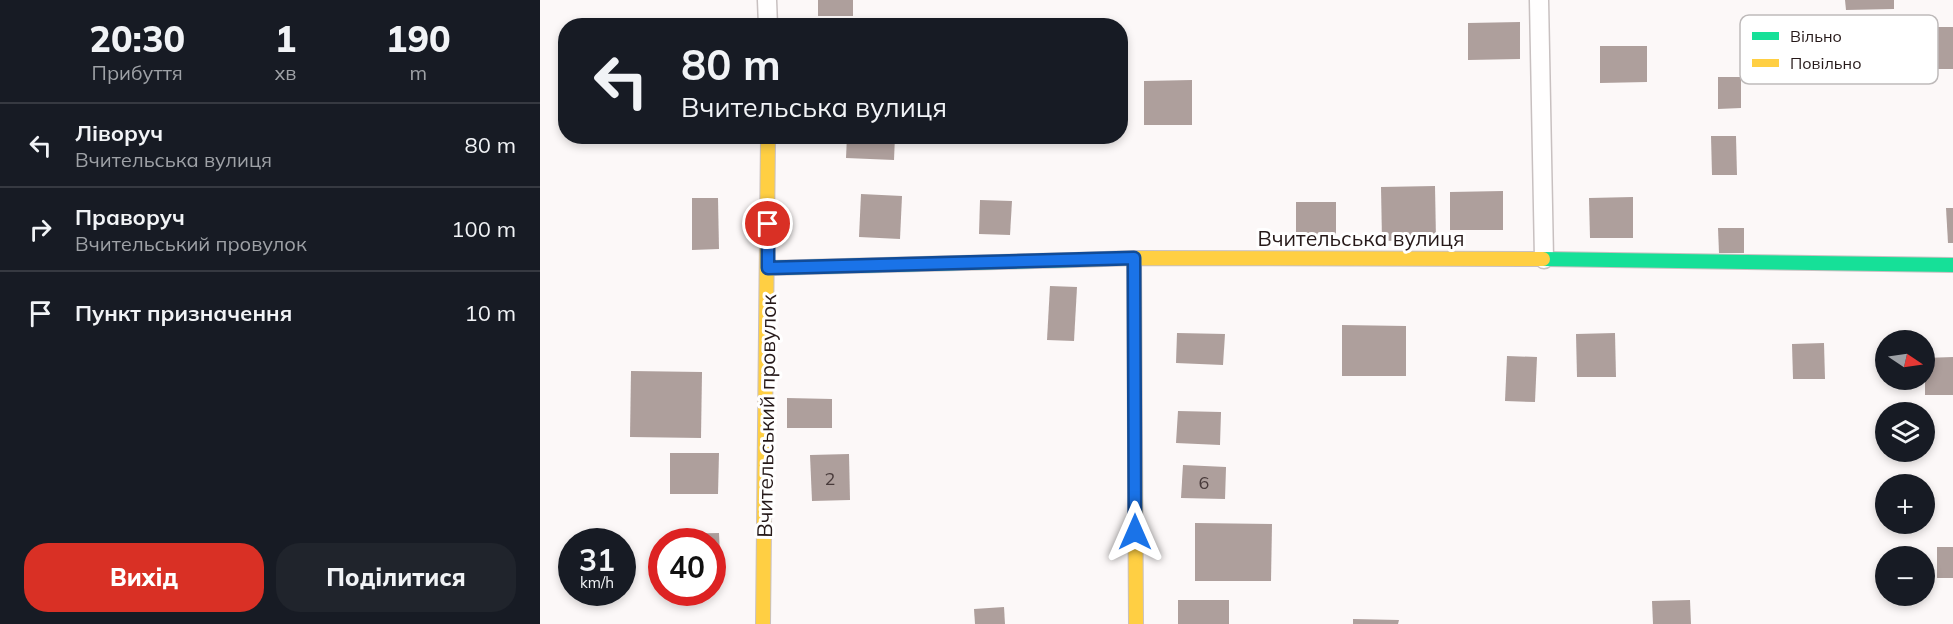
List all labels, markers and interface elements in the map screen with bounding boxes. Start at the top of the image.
legend [1740,15,1938,84]
text: 20:30 [89,16,185,61]
text: 1 [275,16,296,61]
text: 190 [386,16,451,61]
text: Вільно [1790,26,1842,46]
text: 80 m [681,38,781,91]
icon: left [582,42,660,120]
text: Повільно [1790,53,1861,73]
text: Прибуття [92,60,183,85]
text: хв [274,60,297,85]
text: m [409,60,427,85]
text: Вчительська вулиця [681,90,947,124]
text: Ліворуч [75,119,163,147]
icon: left [24,129,57,162]
text: 80 m [465,131,516,159]
text: Вчительська вулиця [75,147,272,172]
pin [742,198,793,249]
text: Праворуч [75,203,185,231]
icon: arrive [751,207,784,240]
icon: right [24,213,57,246]
text: 100 m [451,215,516,243]
street label: Вчительська вулиця [1258,225,1464,251]
text: Вчительський провулок [75,231,307,256]
street label: Вчительський провулок [751,293,781,538]
icon: arrive [24,297,57,330]
text: Пункт призначення [75,299,292,327]
text: 10 m [465,299,516,327]
north arrow [1875,330,1935,390]
map controls [1875,330,1935,606]
button: layers [1875,402,1935,462]
house number: 2 [825,467,835,490]
house number: 6 [1199,471,1209,494]
button: + [1875,474,1935,534]
position arrow [1103,500,1167,564]
speed limit sign: 40 [648,528,726,606]
text: 31 [579,541,615,579]
button: Вихід [24,543,264,612]
button: Поділитися [276,543,516,612]
button: − [1875,546,1935,606]
text: km/h [580,573,614,592]

